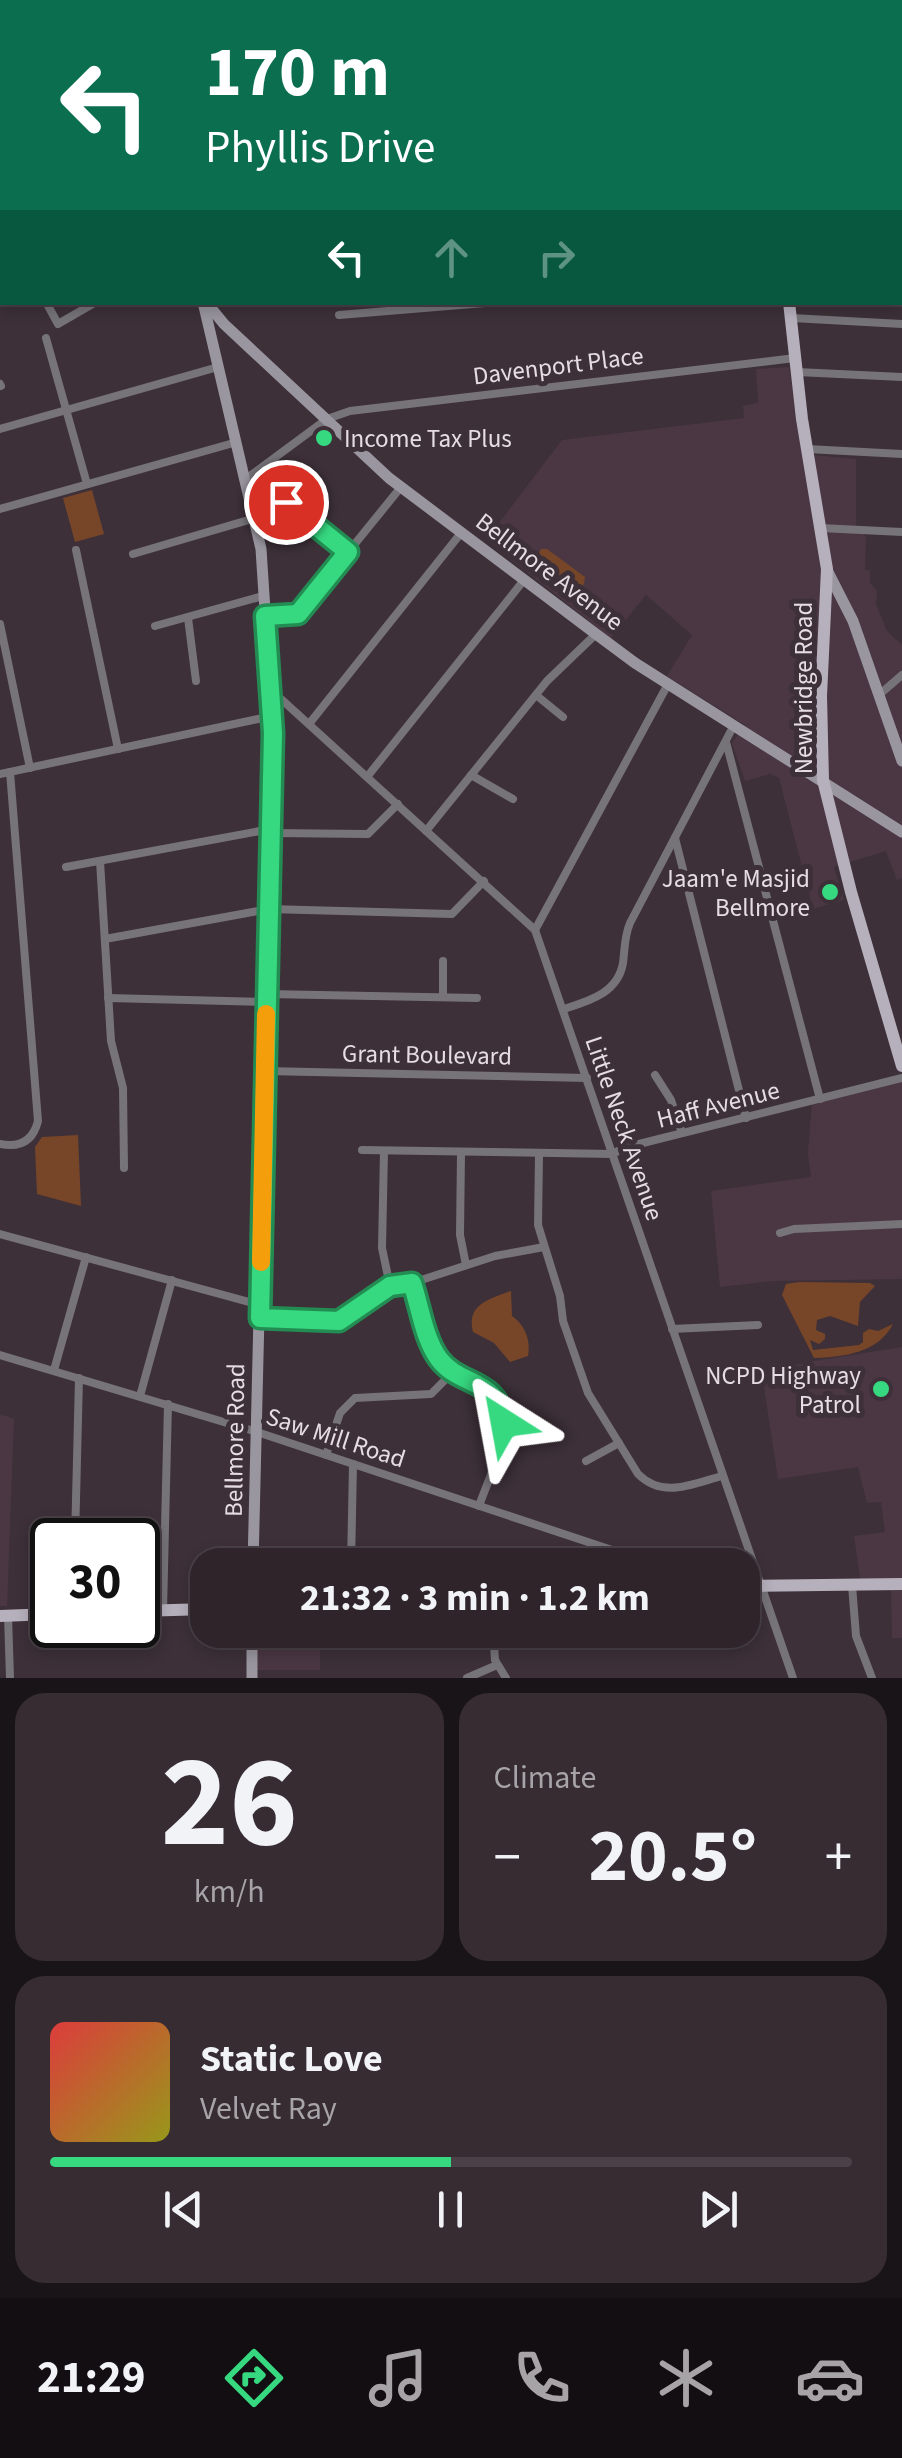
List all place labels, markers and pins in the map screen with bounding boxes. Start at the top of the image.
place label: Income Tax Plus [344,421,512,457]
marker: Income Tax Plus [313,427,335,449]
pin [244,460,329,545]
place label: Jaam'e Masjid Bellmore [662,861,810,926]
marker: Jaam'e Masjid Bellmore [819,881,841,903]
place label: NCPD Highway Patrol [705,1358,861,1423]
marker: NCPD Highway Patrol [870,1378,892,1400]

